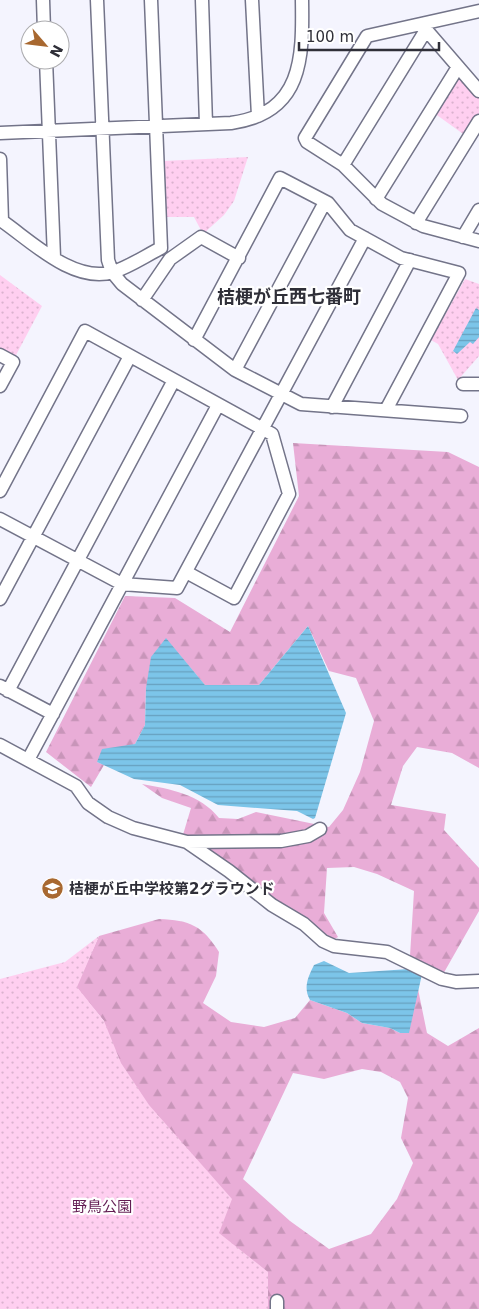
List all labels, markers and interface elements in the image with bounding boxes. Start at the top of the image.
north arrow [20,20,70,70]
scale bar [299,20,439,52]
text: 100 m [306,28,354,46]
text: N [47,42,66,60]
district label: 桔梗が丘西七番町 [217,286,361,307]
school or university icon: 桔梗が丘中学校第2グラウンド [41,877,65,901]
place label: 桔梗が丘中学校第2グラウンド [69,880,274,898]
park label: 野鳥公園 [72,1198,132,1216]

